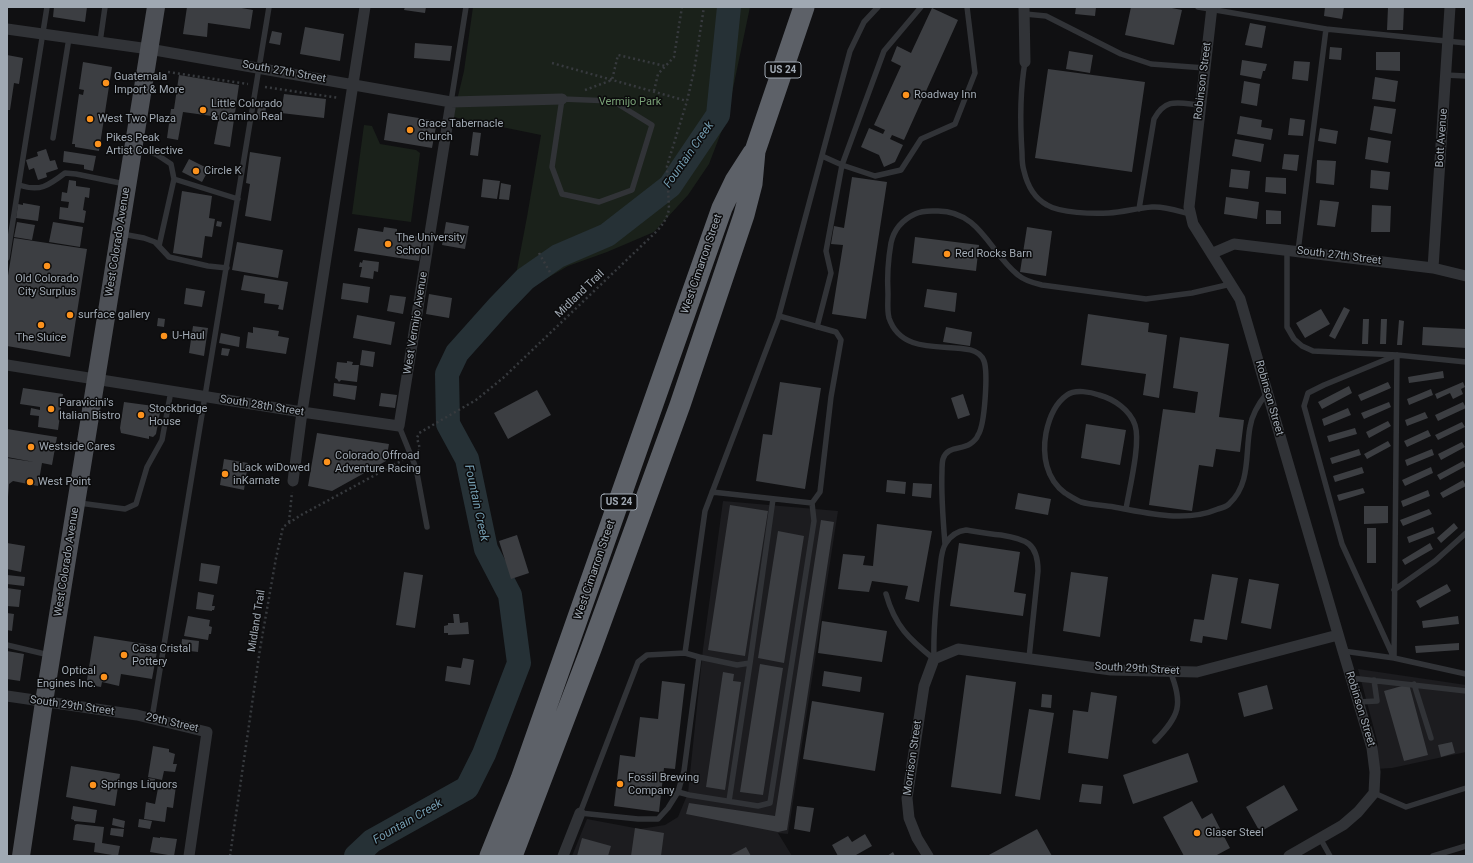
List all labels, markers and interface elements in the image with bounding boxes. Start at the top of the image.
street label: Robinson Street [1192,42,1214,120]
street label: South 27th Street [241,58,327,86]
road number: US 24 [765,62,801,78]
place label: Guatemala Import & More [114,70,184,96]
marker: Guatemala Import & More [101,78,111,88]
place label: Roadway Inn [914,88,976,102]
marker: Roadway Inn [901,90,911,100]
park label: Vermijo Park [599,95,661,109]
place label: Little Colorado & Camino Real [211,97,282,123]
marker: Little Colorado & Camino Real [198,105,208,115]
street label: Bott Avenue [1433,108,1451,168]
place label: West Two Plaza [98,112,176,126]
marker: West Two Plaza [85,114,95,124]
place label: Grace Tabernacle Church [418,117,503,143]
water label: Fountain Creek [661,119,717,191]
marker: Grace Tabernacle Church [405,125,415,135]
place label: Pikes Peak Artist Collective [106,131,183,157]
marker: Pikes Peak Artist Collective [93,139,103,149]
place label: Circle K [204,164,241,178]
marker: Circle K [191,166,201,176]
street label: West Colorado Avenue [103,186,133,298]
street label: West Cimarron Street [679,213,725,315]
place label: The University School [396,231,465,257]
marker: The University School [383,239,393,249]
street label: South 27th Street [1296,244,1382,268]
place label: Red Rocks Barn [955,247,1032,261]
marker: Red Rocks Barn [942,249,952,259]
marker: Old Colorado City Surplus [42,261,52,271]
street label: Midland Trail [553,267,607,321]
street label: West Vermijo Avenue [401,271,431,375]
place label: Old Colorado City Surplus [15,272,79,298]
place label: surface gallery [78,308,150,322]
marker: surface gallery [65,310,75,320]
marker: The Sluice [36,320,46,330]
place label: U-Haul [172,329,205,343]
place label: The Sluice [16,331,66,345]
marker: U-Haul [159,331,169,341]
street label: Robinson Street [1252,359,1286,437]
street label: South 28th Street [219,393,305,419]
place label: Paravicini's Italian Bistro [59,396,120,422]
place label: Stockbridge House [149,402,207,428]
marker: Paravicini's Italian Bistro [46,404,56,414]
marker: Stockbridge House [136,410,146,420]
place label: Westside Cares [39,440,115,454]
marker: Westside Cares [26,442,36,452]
place label: Colorado Offroad Adventure Racing [335,449,421,475]
marker: Colorado Offroad Adventure Racing [322,457,332,467]
place label: bLack wiDowed inKarnate [233,461,310,487]
water label: Fountain Creek [461,463,491,543]
marker: bLack wiDowed inKarnate [220,469,230,479]
place label: West Point [38,475,91,489]
marker: West Point [25,477,35,487]
road number: US 24 [601,494,637,510]
street label: West Colorado Avenue [52,506,82,618]
street label: West Cimarron Street [572,519,618,621]
street label: Midland Trail [246,589,268,653]
place label: Casa Cristal Pottery [132,642,191,668]
marker: Casa Cristal Pottery [119,650,129,660]
street label: South 29th Street [1094,660,1180,678]
place label: Optical Engines Inc. [37,664,96,690]
street label: Robinson Street [1342,670,1378,748]
marker: Optical Engines Inc. [99,672,109,682]
street label: South 29th Street [29,694,115,718]
street label: 29th Street [144,711,200,735]
street label: Morrison Street [901,720,925,796]
place label: Fossil Brewing Company [628,771,699,797]
place label: Springs Liquors [101,778,177,792]
marker: Fossil Brewing Company [615,779,625,789]
marker: Springs Liquors [88,780,98,790]
water label: Fountain Creek [371,796,445,848]
place label: Glaser Steel [1205,826,1264,840]
marker: Glaser Steel [1192,828,1202,838]

